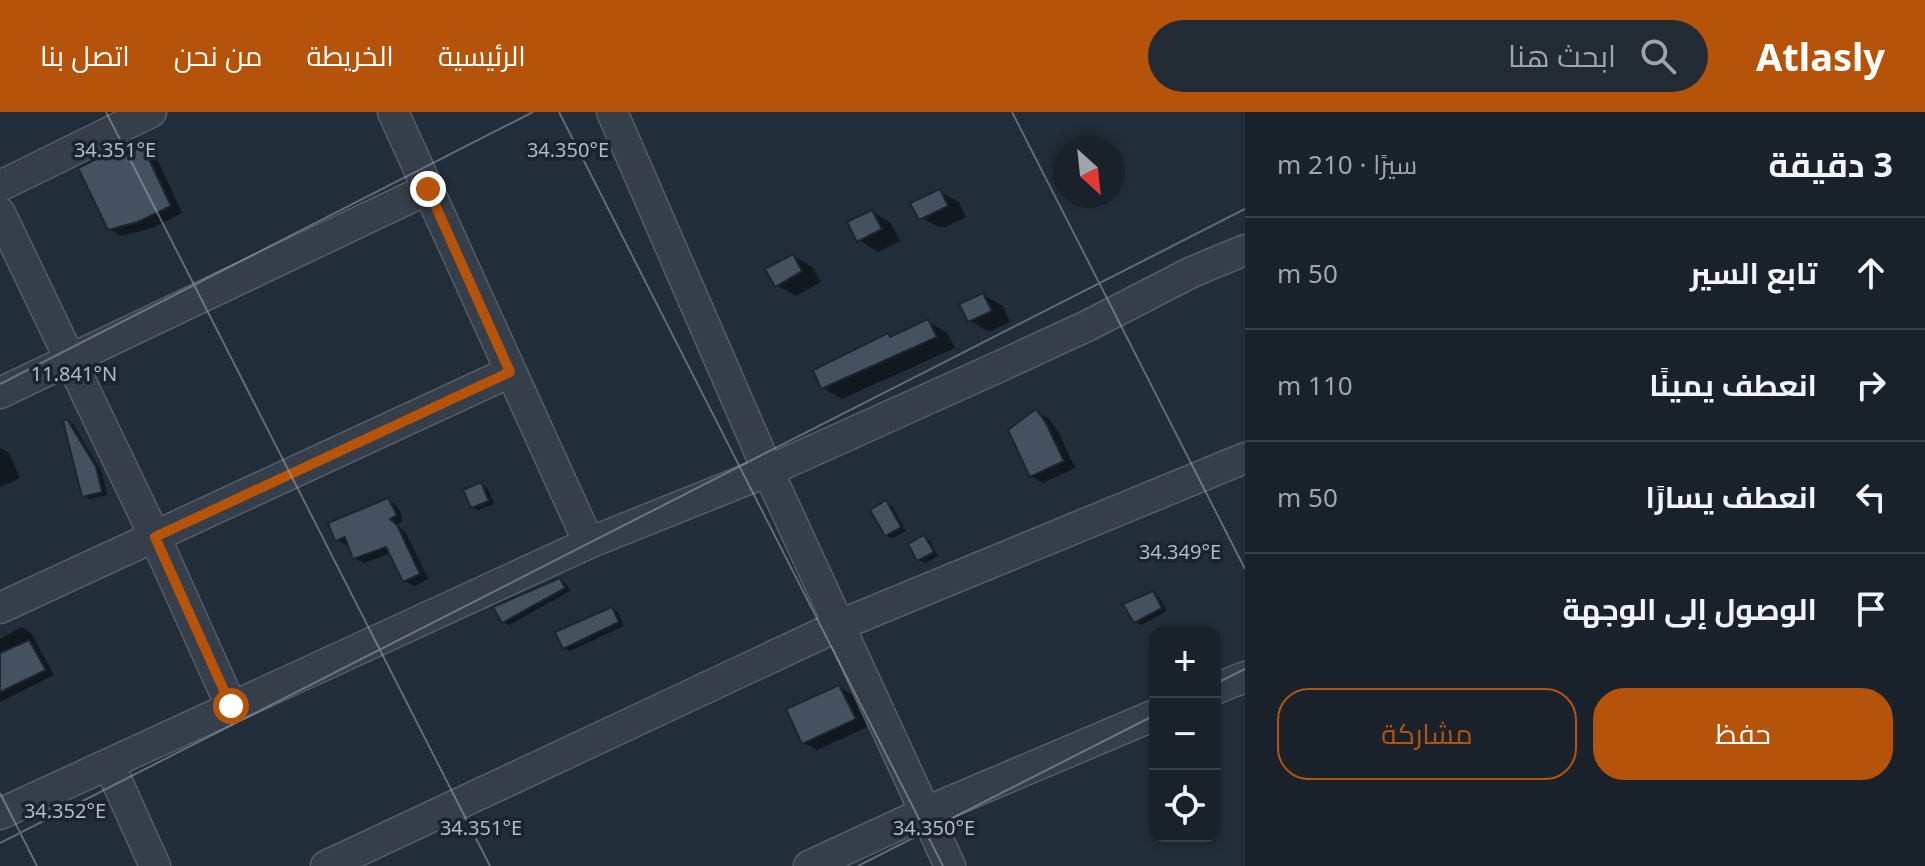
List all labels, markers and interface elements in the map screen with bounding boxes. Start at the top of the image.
search box [1148,20,1708,92]
text: Atlasly [1756,30,1885,82]
icon: search [1636,34,1680,78]
text: ابحث هنا [1508,35,1616,76]
text: اتصل بنا [40,36,130,74]
text: من نحن [174,36,262,74]
text: الخريطة [306,36,394,74]
text: الرئيسية [438,36,526,74]
text: 34.351°E [74,136,156,163]
text: 34.350°E [527,136,609,163]
north arrow [1053,136,1125,208]
text: 3 دقيقة [1769,141,1893,187]
text: سيرًا · 210 m [1277,146,1417,182]
route end [410,171,446,207]
icon: ahead [1849,251,1893,295]
text: تابع السير [1690,252,1817,293]
text: 50 m [1277,255,1338,291]
text: 11.841°N [31,360,117,387]
icon: right [1849,363,1893,407]
text: انعطف يمينًا [1649,364,1817,405]
text: 110 m [1277,367,1353,403]
icon: left [1849,475,1893,519]
text: انعطف يسارًا [1646,476,1817,517]
text: 50 m [1277,479,1338,515]
text: 34.349°E [1139,538,1221,565]
icon: arrive [1849,587,1893,631]
text: الوصول إلى الوجهة [1562,588,1817,629]
map controls [1149,626,1221,842]
button: + [1149,626,1221,698]
route start [213,688,249,724]
button: مشاركة [1277,688,1577,780]
button: حفظ [1593,688,1893,780]
button: − [1149,698,1221,770]
button: locate [1149,770,1221,842]
text: 34.352°E [24,797,106,824]
text: 34.351°E [440,814,522,841]
text: 34.350°E [893,814,975,841]

